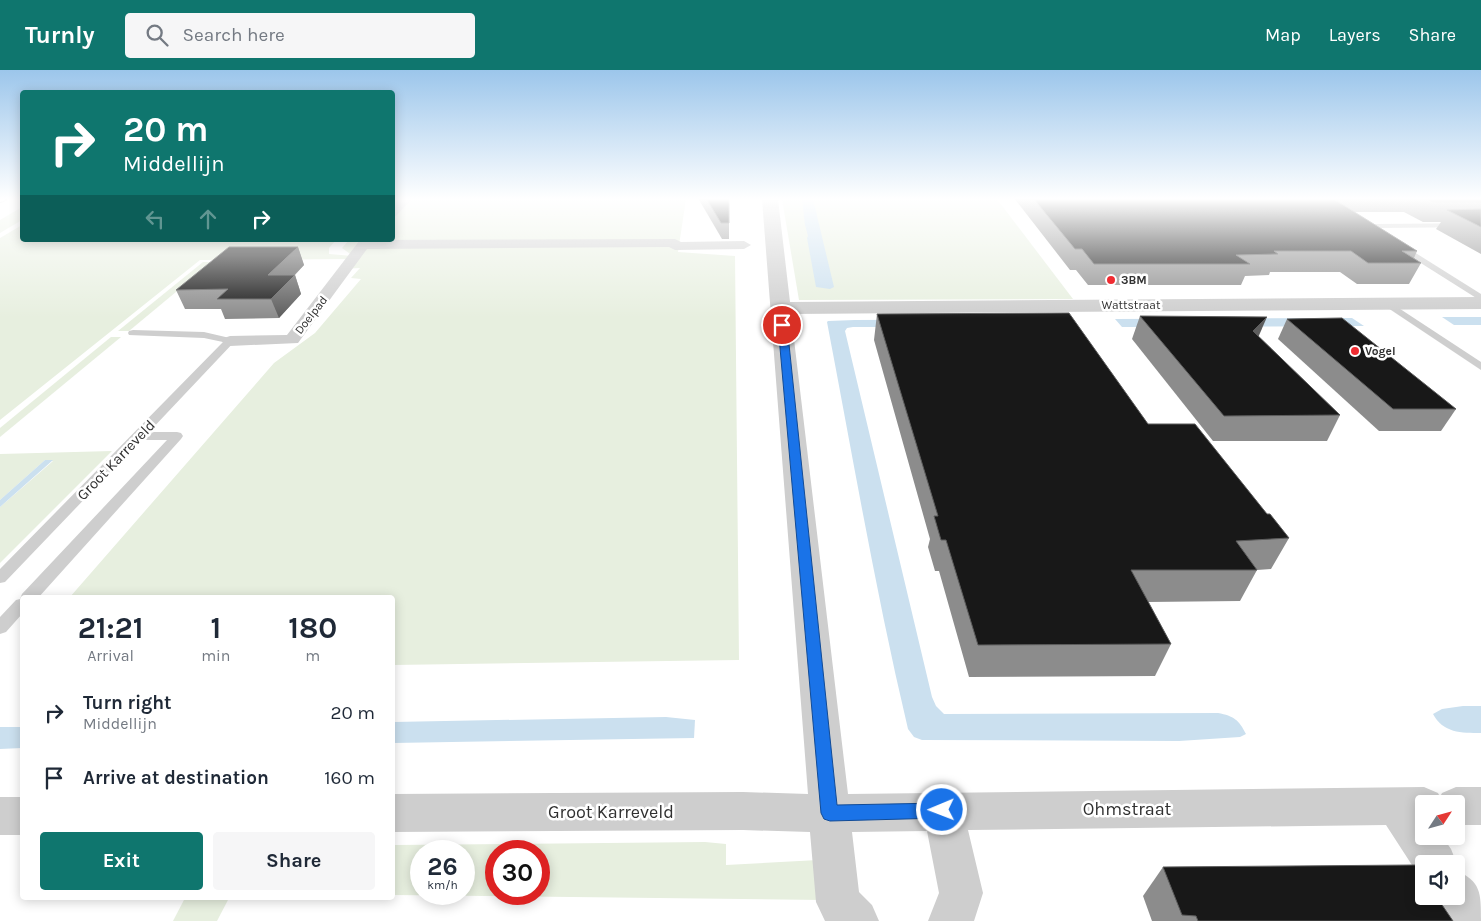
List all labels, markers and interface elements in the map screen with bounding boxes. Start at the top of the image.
search box [125,13,475,58]
text: Turnly [25,21,95,49]
icon: search [143,21,171,49]
text: Search here [183,24,285,46]
text: Map [1265,24,1301,46]
text: Layers [1329,24,1381,46]
text: Share [1409,24,1456,46]
text: 20 m [123,109,208,150]
icon: right [40,110,105,175]
text: Middellijn [123,151,225,177]
icon: left [141,205,169,233]
icon: ahead [194,205,222,233]
icon: right [247,205,275,233]
place label: 3BM [1121,273,1147,287]
marker: 3BM [1105,274,1117,286]
street label: Doelpad [292,293,330,337]
street label: Wattstraat [1102,298,1161,312]
pin [761,304,803,346]
icon: arrive [768,311,796,339]
place label: Vogel [1365,344,1396,358]
marker: Vogel [1349,345,1361,357]
street label: Groot Karreveld [73,416,159,504]
text: 21:21 [78,610,143,646]
text: 1 [210,610,221,646]
text: 180 [288,610,337,646]
text: Arrival [87,646,134,665]
text: min [201,646,231,665]
text: m [305,646,320,665]
text: Turn right [83,692,172,714]
icon: right [40,699,68,727]
text: 20 m [330,702,375,724]
text: Middellijn [83,714,157,733]
icon: arrive [40,764,68,792]
text: Arrive at destination [83,767,269,789]
text: 160 m [324,767,375,789]
position arrow [915,783,967,835]
north arrow [1415,795,1465,845]
map controls [1415,795,1465,905]
street label: Ohmstraat [1083,798,1172,820]
street label: Groot Karreveld [548,801,674,823]
button: Exit [40,832,203,890]
button: Share [213,832,375,890]
speed limit sign: 30 [485,840,550,905]
text: 26 [427,852,458,881]
button: sound [1415,855,1465,905]
text: km/h [427,878,458,892]

